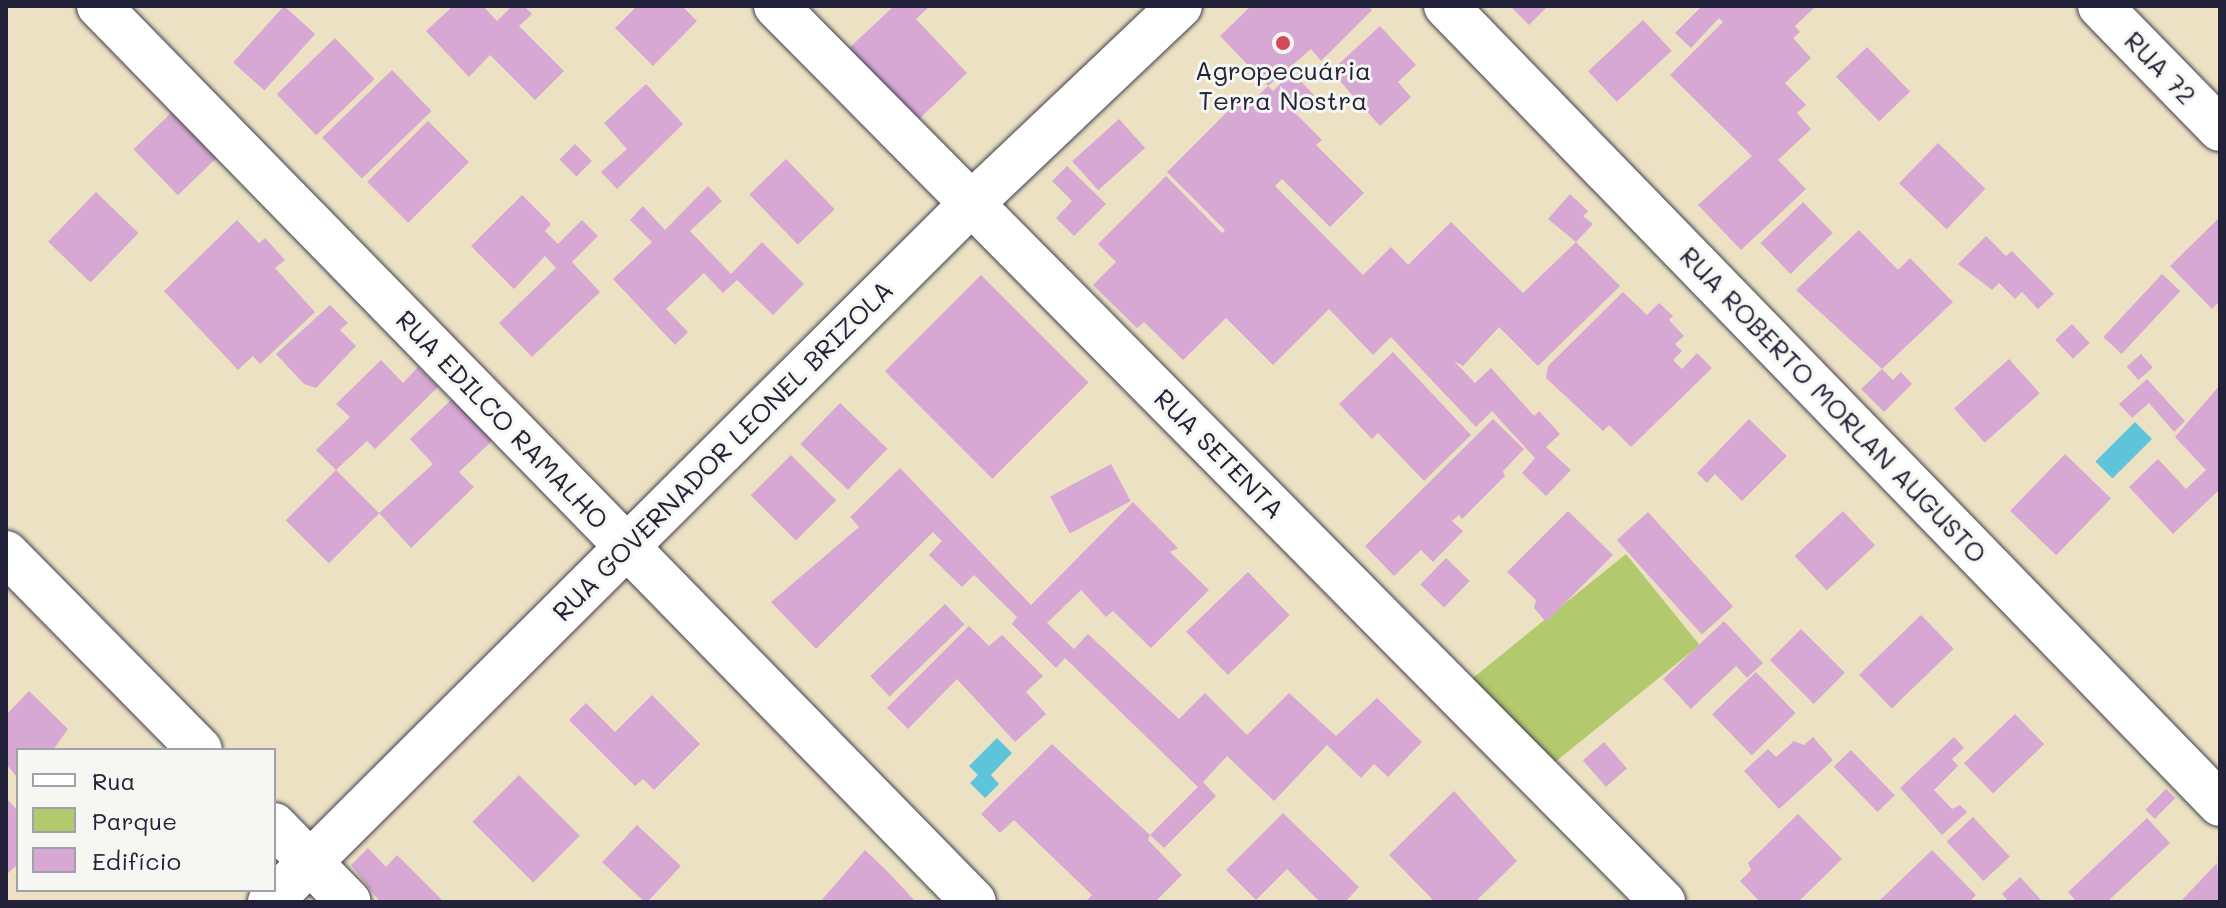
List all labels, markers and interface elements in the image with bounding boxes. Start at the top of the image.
street label: RUA 72 [2118,25,2202,111]
marker: Agropecuária Terra Nostra [1274,34,1292,52]
place label: Agropecuária Terra Nostra [1195,55,1371,116]
street label: RUA ROBERTO MORLAN AUGUSTO [1673,240,1993,570]
street label: RUA GOVERNADOR LEONEL BRIZOLA [546,274,900,628]
street label: RUA EDILCO RAMALHO [389,304,615,536]
street label: RUA SETENTA [1148,383,1290,525]
legend [16,748,276,892]
text: Rua [92,765,135,796]
text: Parque [92,805,177,836]
text: Edifício [92,845,181,876]

